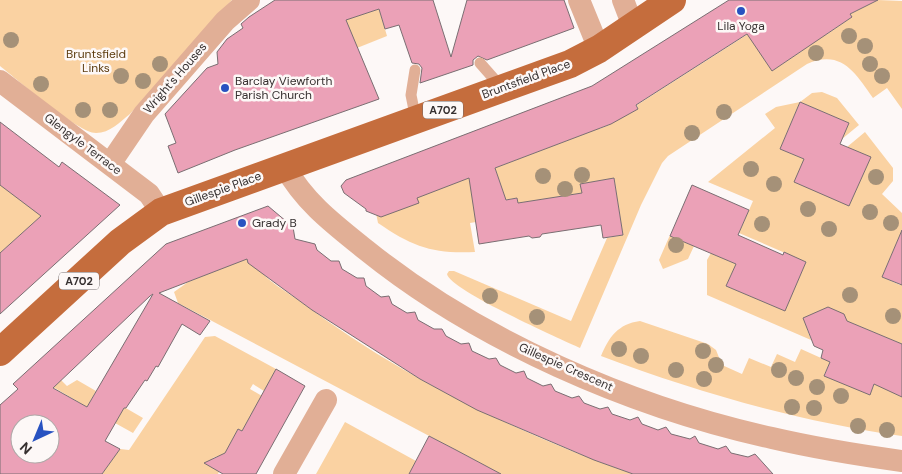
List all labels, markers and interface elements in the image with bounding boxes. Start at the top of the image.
marker: Lila Yoga [735,5,747,17]
place label: Lila Yoga [717,18,765,34]
street label: Wright's Houses [140,39,210,117]
park label: Bruntsfield Links [66,46,126,76]
street label: Bruntsfield Place [480,56,573,102]
place label: Barclay Viewforth Parish Church [235,73,332,103]
marker: Barclay Viewforth Parish Church [219,82,231,94]
road number: A702 [423,102,463,118]
street label: Glengyle Terrace [41,110,125,179]
street label: Gillespie Place [182,168,264,210]
place label: Grady B [252,215,297,231]
marker: Grady B [236,217,248,229]
road number: A702 [59,272,99,290]
street label: Gillespie Crescent [516,339,616,395]
north arrow [10,414,60,464]
text: N [16,438,36,458]

